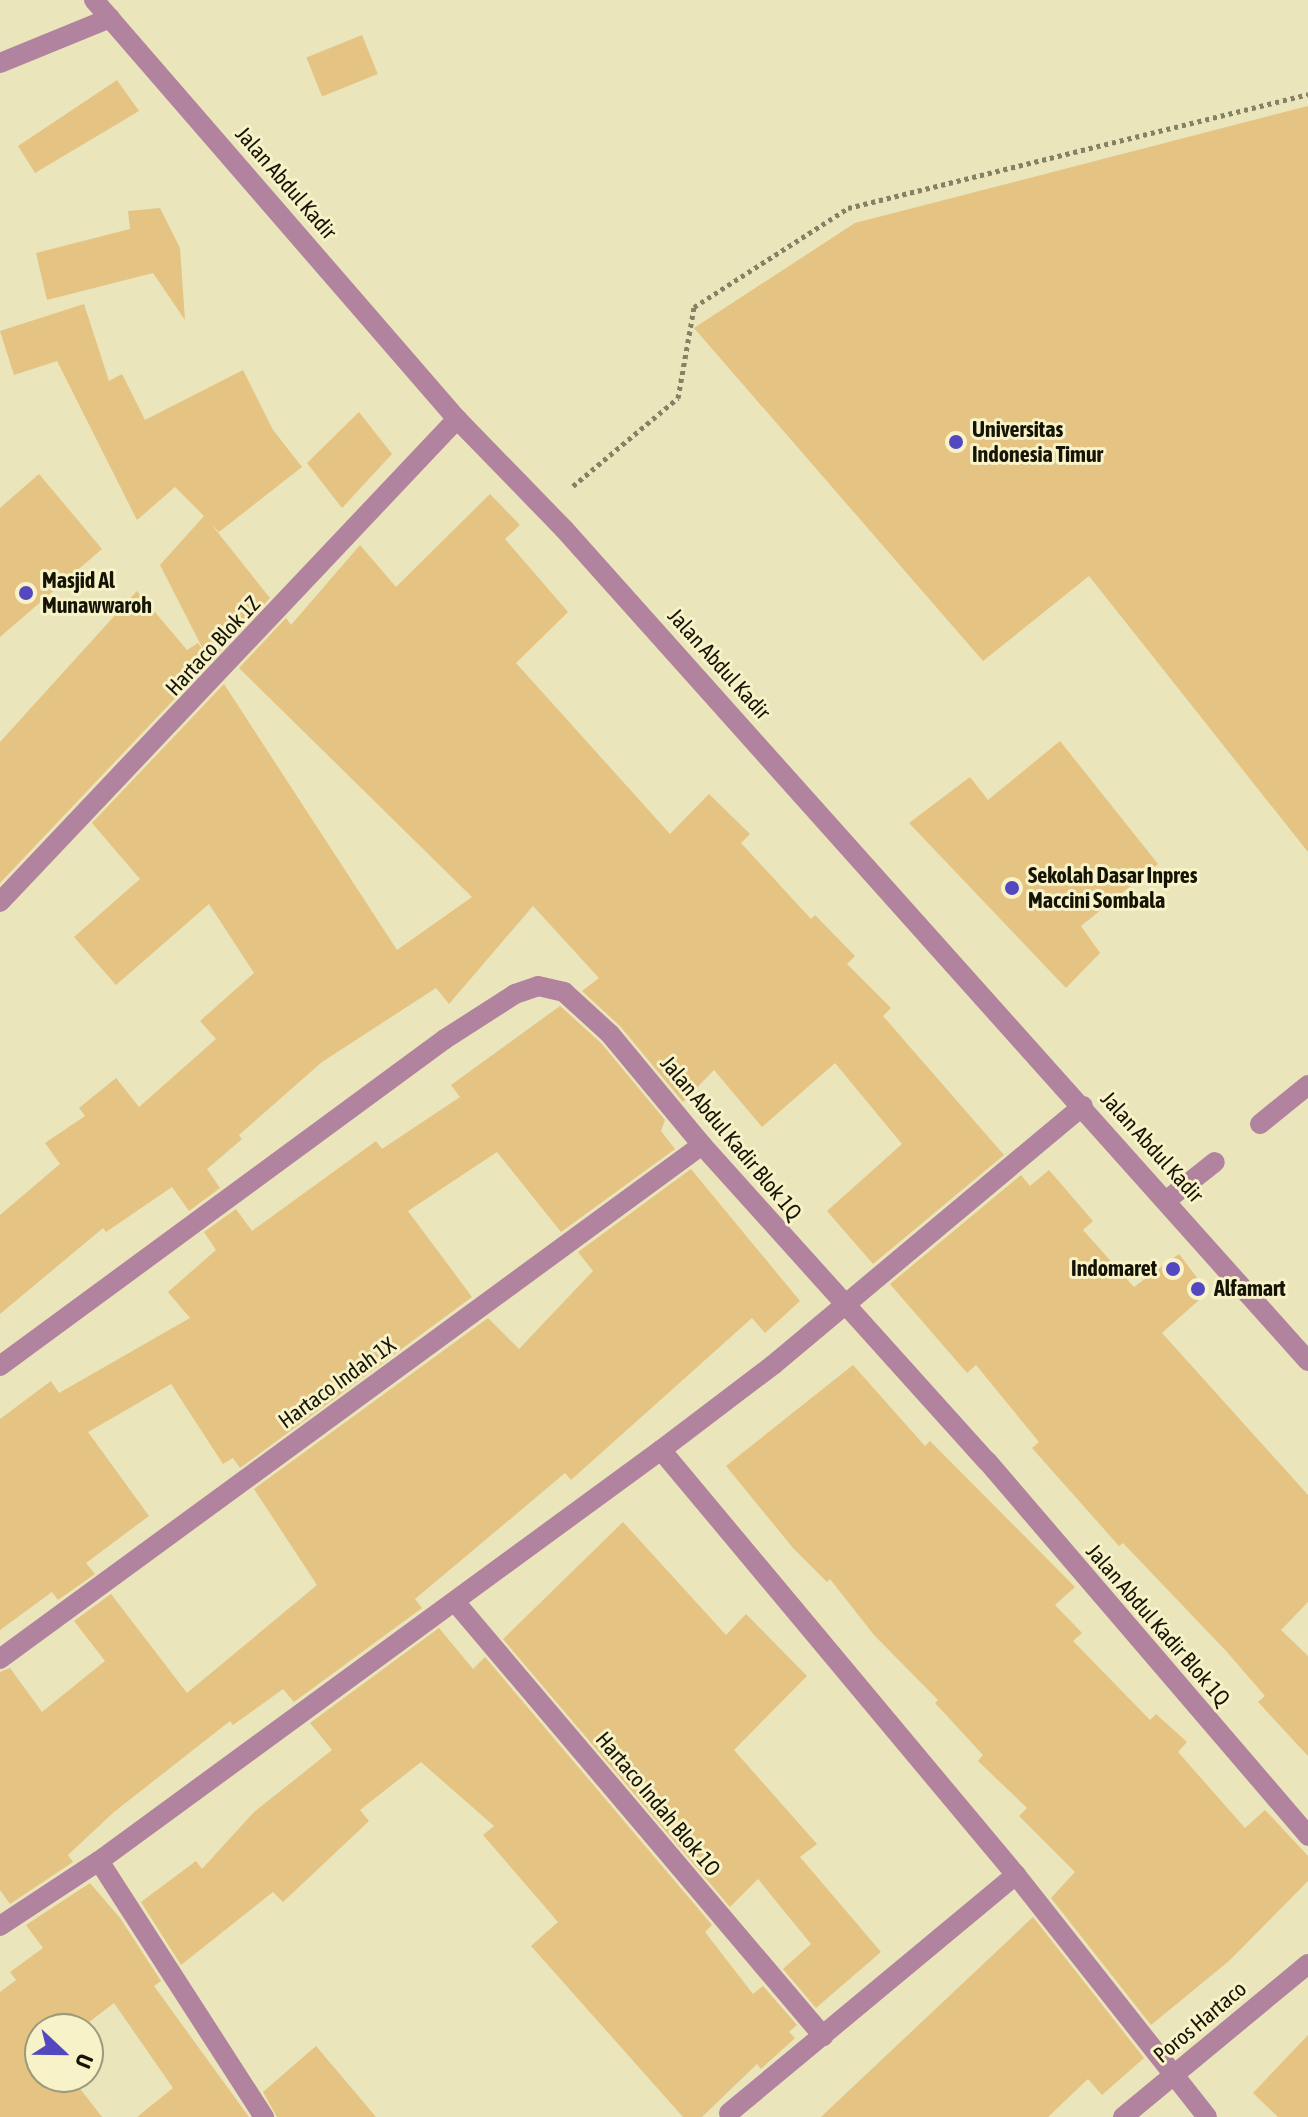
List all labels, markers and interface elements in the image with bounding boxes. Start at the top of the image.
street label: Jalan Abdul Kadir [230,121,342,245]
place label: Universitas Indonesia Timur [972,416,1103,468]
marker: Universitas Indonesia Timur [947,433,965,451]
place label: Masjid Al Munawwaroh [42,567,152,618]
marker: Masjid Al Munawwaroh [17,584,35,602]
street label: Hartaco Blok 1Z [160,591,266,701]
street label: Jalan Abdul Kadir [662,603,776,725]
place label: Sekolah Dasar Inpres Maccini Sombala [1028,862,1198,914]
marker: Sekolah Dasar Inpres Maccini Sombala [1003,879,1021,897]
street label: Jalan Abdul Kadir Blok 1Q [655,1051,807,1225]
street label: Jalan Abdul Kadir [1095,1086,1209,1208]
place label: Indomaret [1071,1256,1157,1282]
marker: Indomaret [1164,1260,1182,1278]
place label: Alfamart [1214,1276,1286,1302]
marker: Alfamart [1189,1280,1207,1298]
street label: Hartaco Indah 1X [273,1332,401,1434]
street label: Jalan Abdul Kadir Blok 1Q [1080,1539,1236,1711]
street label: Hartaco Indah Blok 1O [590,1726,726,1882]
street label: Poros Hartaco [1148,1976,1252,2068]
north arrow [24,2013,104,2093]
text: U [70,2050,99,2072]

